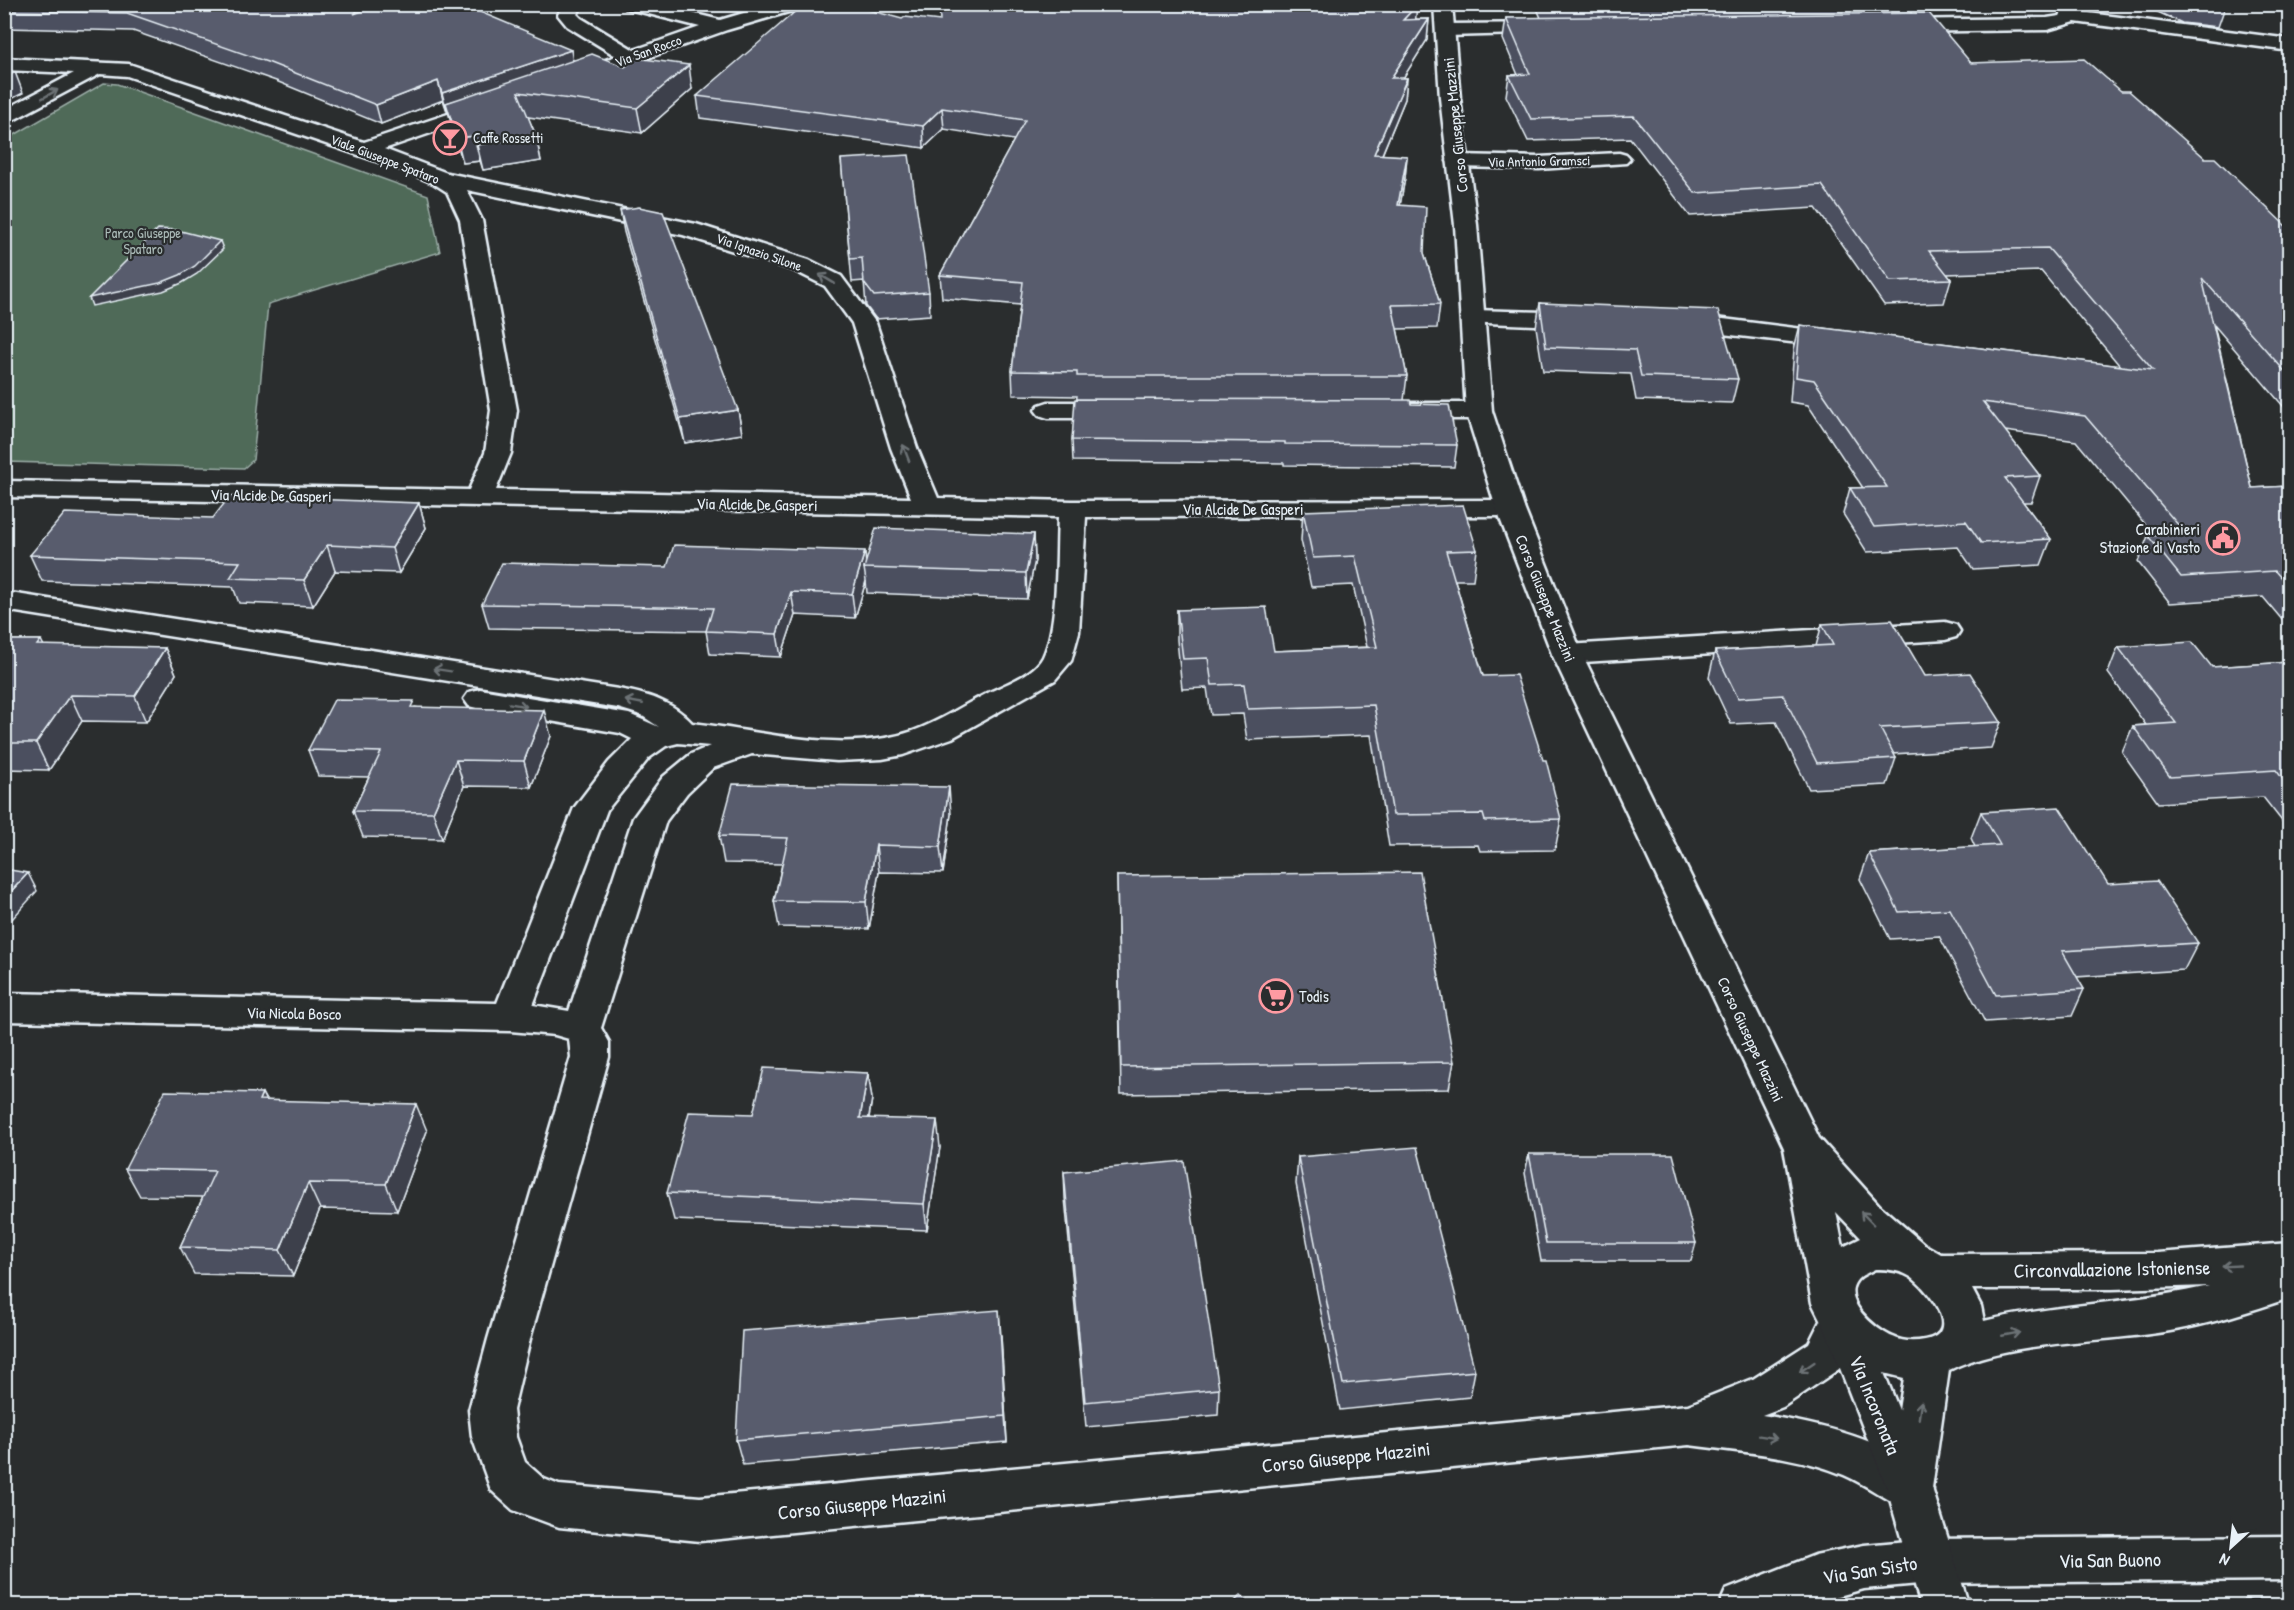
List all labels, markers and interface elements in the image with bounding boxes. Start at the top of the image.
street label: Via San Rocco [612,30,684,71]
street label: Corso Giuseppe Mazzini [1437,56,1473,194]
one-way arrow [41,88,58,100]
bar icon: Caffe Rossetti [432,120,468,156]
place label: Caffe Rossetti [473,128,543,147]
street label: Viale Giuseppe Spataro [328,129,443,189]
street label: Via Antonio Gramsci [1487,150,1591,171]
park label: Parco Giuseppe Spataro [105,223,181,259]
street label: Via Ignazio Silone [713,228,805,276]
one-way arrow [819,273,836,285]
one-way arrow [900,444,911,462]
street label: Via Alcide De Gasperi [210,483,332,507]
street label: Via Alcide De Gasperi [696,492,818,516]
street label: Via Alcide De Gasperi [1182,498,1304,520]
place label: Carabinieri Stazione di Vasto [2100,518,2201,558]
public building icon: Carabinieri Stazione di Vasto [2205,520,2241,556]
street label: Corso Giuseppe Mazzini [1510,531,1582,665]
one-way arrow [433,665,452,676]
one-way arrow [625,696,645,707]
one-way arrow [508,700,527,711]
street label: Corso Giuseppe Mazzini [1712,973,1790,1105]
supermarket icon: Todis [1258,978,1294,1014]
place label: Todis [1299,985,1329,1007]
street label: Via Nicola Bosco [246,1001,342,1025]
one-way arrow [1859,1210,1874,1225]
street label: Circonvallazione Istoniense [2014,1253,2211,1284]
one-way arrow [2222,1260,2242,1271]
one-way arrow [2000,1328,2020,1339]
street label: Via Incoronata [1843,1351,1908,1459]
one-way arrow [1799,1361,1816,1373]
one-way arrow [1914,1401,1925,1421]
one-way arrow [1757,1431,1777,1442]
street label: Corso Giuseppe Mazzini [1260,1434,1432,1479]
street label: Corso Giuseppe Mazzini [776,1481,948,1526]
north arrow [2201,1517,2261,1577]
street label: Via San Buono [2059,1545,2161,1574]
text: N [2215,1548,2233,1572]
street label: Via San Sisto [1821,1549,1919,1590]

